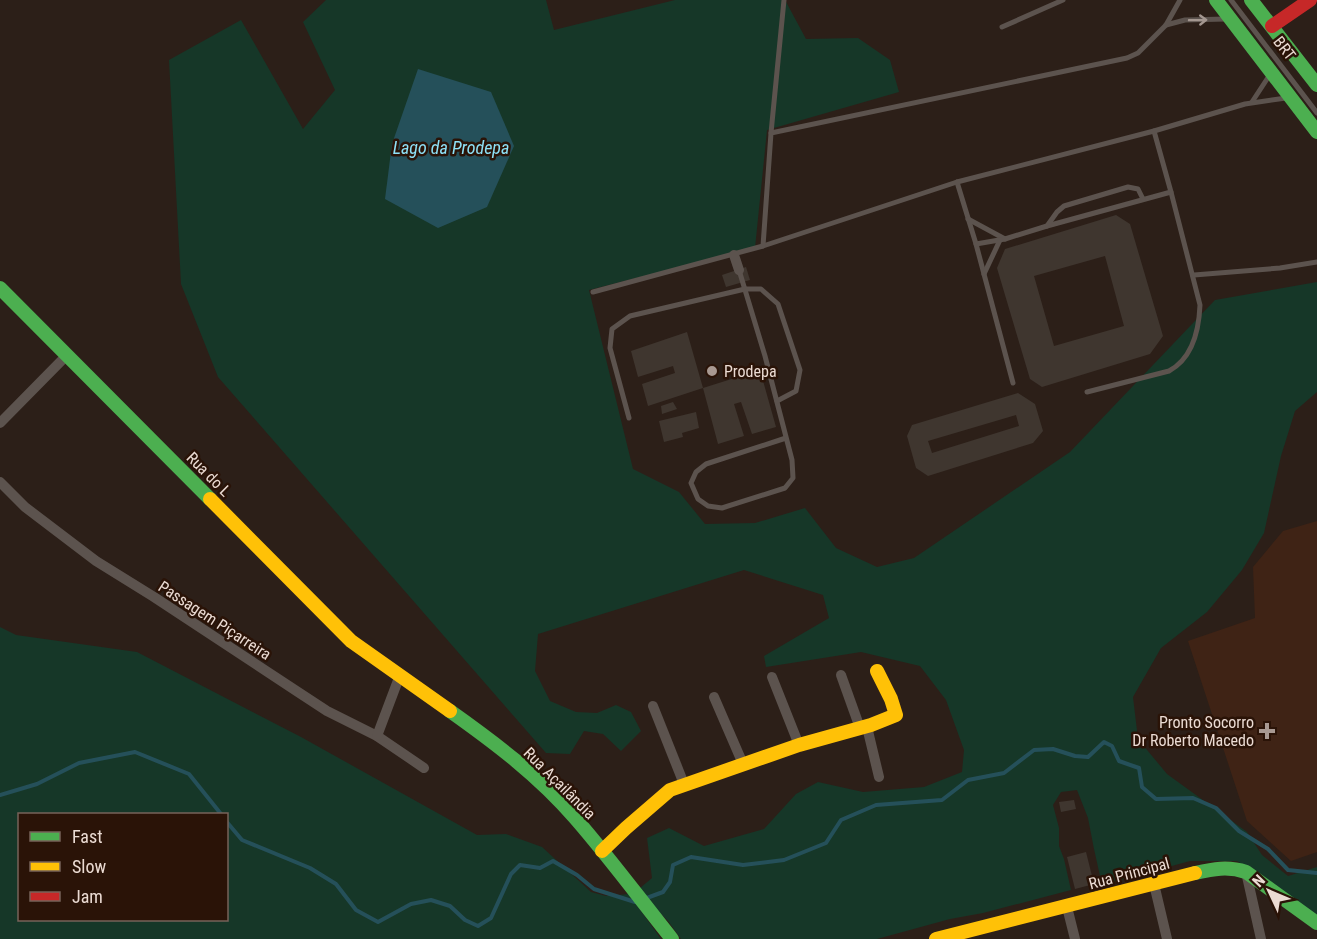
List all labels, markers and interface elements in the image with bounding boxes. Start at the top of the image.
one-way arrow [1188,14,1208,26]
street label: BRT [1269,33,1300,64]
water label: Lago da Prodepa [393,137,509,158]
place label: Prodepa [724,362,777,381]
marker: Prodepa [705,364,719,378]
street label: Rua do L [183,448,235,501]
street label: Passagem Piçarreira [155,577,275,664]
place label: Pronto Socorro Dr Roberto Macedo [1132,713,1254,750]
marker: Pronto Socorro Dr Roberto Macedo [1258,722,1276,740]
street label: Rua Açailândia [520,743,600,823]
legend [18,813,228,921]
text: Fast [72,826,103,847]
street label: Rua Principal [1087,854,1172,893]
text: Slow [72,856,107,877]
north arrow [1239,861,1299,921]
text: N [1248,871,1269,891]
text: Jam [72,886,103,907]

